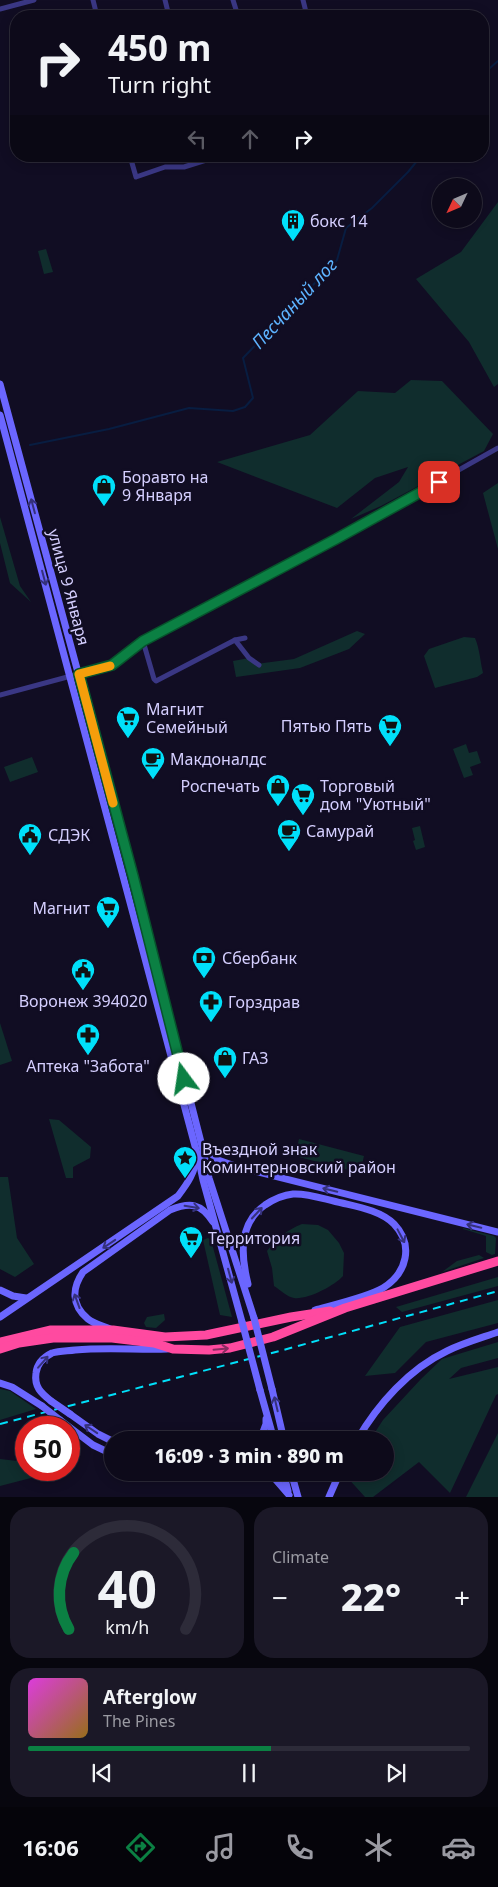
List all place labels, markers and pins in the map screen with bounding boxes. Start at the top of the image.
building icon: бокс 14 [280,208,306,242]
place label: бокс 14 [310,210,368,232]
pin [418,461,460,503]
place label: Боравто на 9 Января [122,466,208,506]
shop icon: Боравто на 9 Января [91,473,117,507]
place label: Магнит Семейный [146,698,228,738]
supermarket icon: Магнит Семейный [115,705,141,739]
supermarket icon: Пятью Пять [377,713,403,747]
place label: Пятью Пять [281,715,372,737]
cafe icon: Макдоналдс [140,746,166,780]
place label: Макдоналдс [170,748,267,770]
shop icon: Роспечать [265,773,291,807]
place label: Роспечать [180,775,260,797]
place label: Торговый дом "Уютный" [320,775,431,815]
supermarket icon: Торговый дом "Уютный" [290,782,316,816]
cafe icon: Самурай [276,818,302,852]
place label: Самурай [306,820,374,842]
public building icon: СДЭК [17,822,43,856]
place label: СДЭК [48,824,90,846]
supermarket icon: Магнит [95,895,121,929]
place label: Магнит [32,897,91,919]
bank icon: Сбербанк [191,945,217,979]
place label: Сбербанк [222,947,298,969]
public building icon: Воронеж 394020 [70,957,96,991]
pharmacy icon: Горздрав [198,989,224,1023]
place label: Воронеж 394020 [19,990,147,1012]
place label: Горздрав [228,991,300,1013]
pharmacy icon: Аптека "Забота" [75,1022,101,1056]
shop icon: ГАЗ [212,1045,238,1079]
place label: ГАЗ [242,1047,268,1069]
place label: Аптека "Забота" [26,1055,150,1077]
place label: Въездной знак Коминтерновский район [202,1138,396,1178]
place icon: Въездной знак Коминтерновский район [172,1145,198,1179]
supermarket icon: Территория [178,1225,204,1259]
place label: Территория [208,1227,300,1249]

